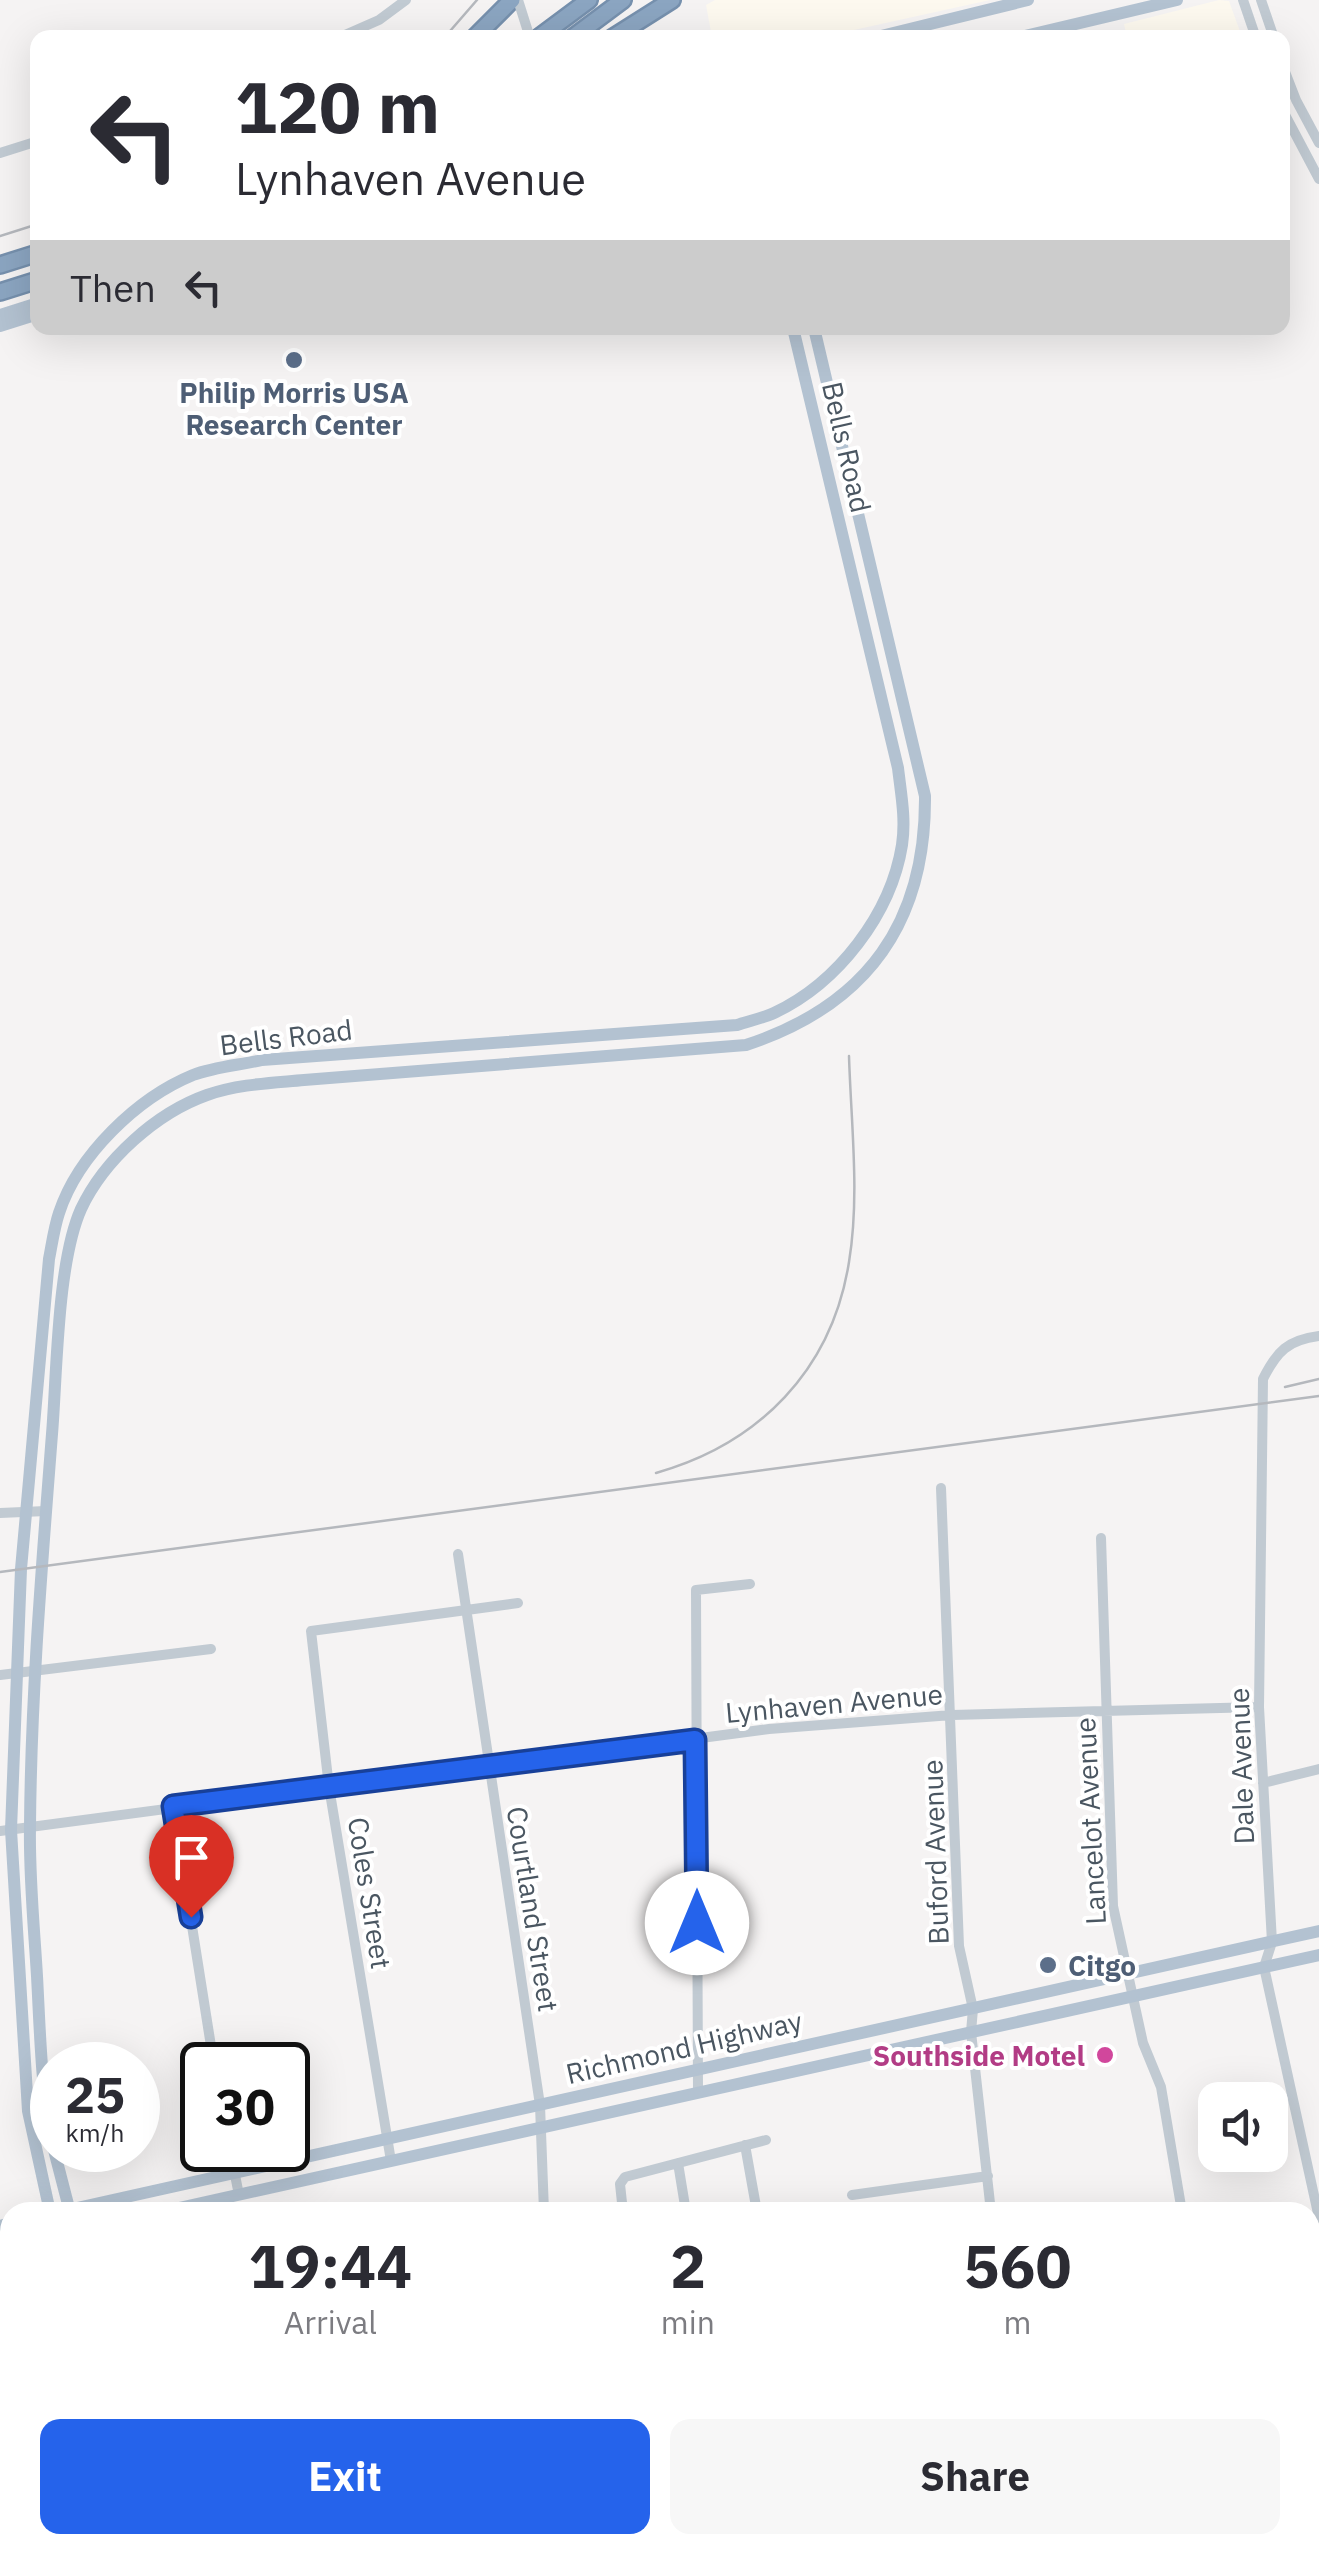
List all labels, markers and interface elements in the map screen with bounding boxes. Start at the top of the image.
text: 120 m [235,61,440,152]
icon: left [70,70,200,200]
text: Lynhaven Avenue [235,149,586,207]
icon: left [176,260,231,315]
text: Then [70,263,156,312]
marker: Philip Morris USA Research Center [283,349,305,371]
place label: Philip Morris USA Research Center [179,374,409,443]
street label: Bells Road [814,378,880,516]
street label: Bells Road [218,1011,354,1063]
street label: Lynhaven Avenue [724,1675,944,1731]
street label: Dale Avenue [1220,1687,1262,1845]
street label: Lancelot Avenue [1066,1716,1114,1926]
street label: Buford Avenue [913,1759,957,1945]
street label: Courtland Street [499,1804,567,2014]
street label: Coles Street [340,1814,400,1972]
pin [149,1815,234,1918]
icon: arrive [164,1830,219,1885]
position arrow [645,1871,749,1975]
place label: Citgo [1068,1947,1136,1984]
marker: Citgo [1037,1954,1059,1976]
street label: Richmond Highway [562,2002,806,2092]
place label: Southside Motel [873,2037,1085,2074]
speed limit sign: 30 [180,2042,310,2172]
marker: Southside Motel [1094,2044,1116,2066]
text: 25 [65,2062,125,2127]
map controls [1198,2082,1288,2172]
button: sound [1198,2082,1288,2172]
text: km/h [66,2116,124,2149]
text: 19:44 [249,2226,412,2305]
text: 2 [670,2226,706,2305]
text: 560 [963,2226,1071,2305]
text: Arrival [284,2301,377,2343]
text: min [661,2301,715,2343]
text: m [1004,2301,1031,2343]
button: Exit [40,2419,650,2534]
button: Share [670,2419,1280,2534]

